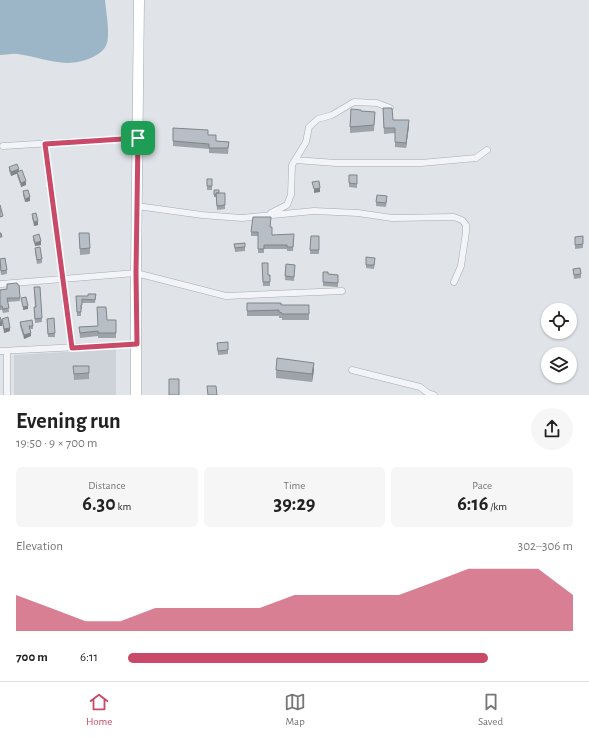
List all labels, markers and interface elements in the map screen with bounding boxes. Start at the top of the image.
pin [121,121,155,155]
icon: arrive [127,127,149,149]
map controls [541,303,577,383]
button: locate [541,303,577,339]
button: layers [541,347,577,383]
button: share [531,408,573,450]
text: Evening run [16,410,121,432]
text: 19:50 · 9 × 700 m [16,437,97,450]
text: Distance [88,480,125,491]
text: Time [284,480,305,491]
text: Pace [472,480,492,491]
text: 6.30 [82,494,116,514]
text: 39:29 [274,494,315,514]
text: 6:16 [457,494,488,514]
text: km [116,501,131,512]
text: /km [488,501,507,512]
text: Elevation [16,540,63,553]
text: 302–306 m [518,540,573,553]
text: 700 m [16,651,48,664]
text: 6:11 [80,651,98,664]
tab: Home [86,691,112,728]
tab: Map [284,691,306,728]
tab: Saved [478,691,503,728]

